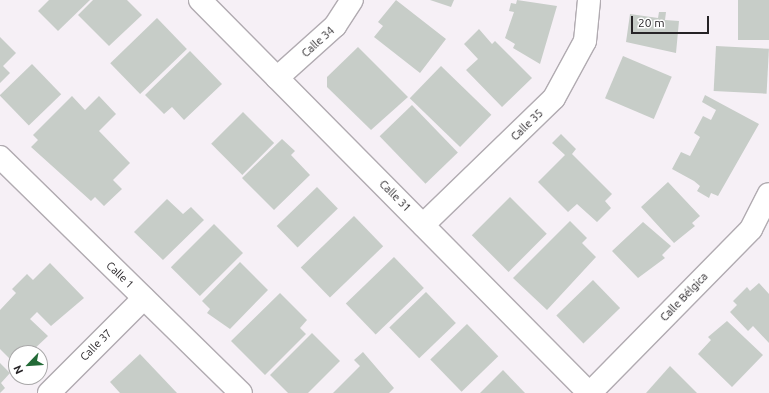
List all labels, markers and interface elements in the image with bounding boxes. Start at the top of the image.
scale bar [633,8,711,34]
text: 20 m [638,16,665,29]
street label: Calle 34 [299,24,337,60]
street label: Calle 35 [508,107,546,143]
street label: Calle 31 [376,177,414,215]
street label: Calle 1 [104,259,136,291]
street label: Calle Bélgica [658,270,710,324]
street label: Calle 37 [77,326,115,364]
north arrow [8,345,48,385]
text: N [11,363,25,376]

